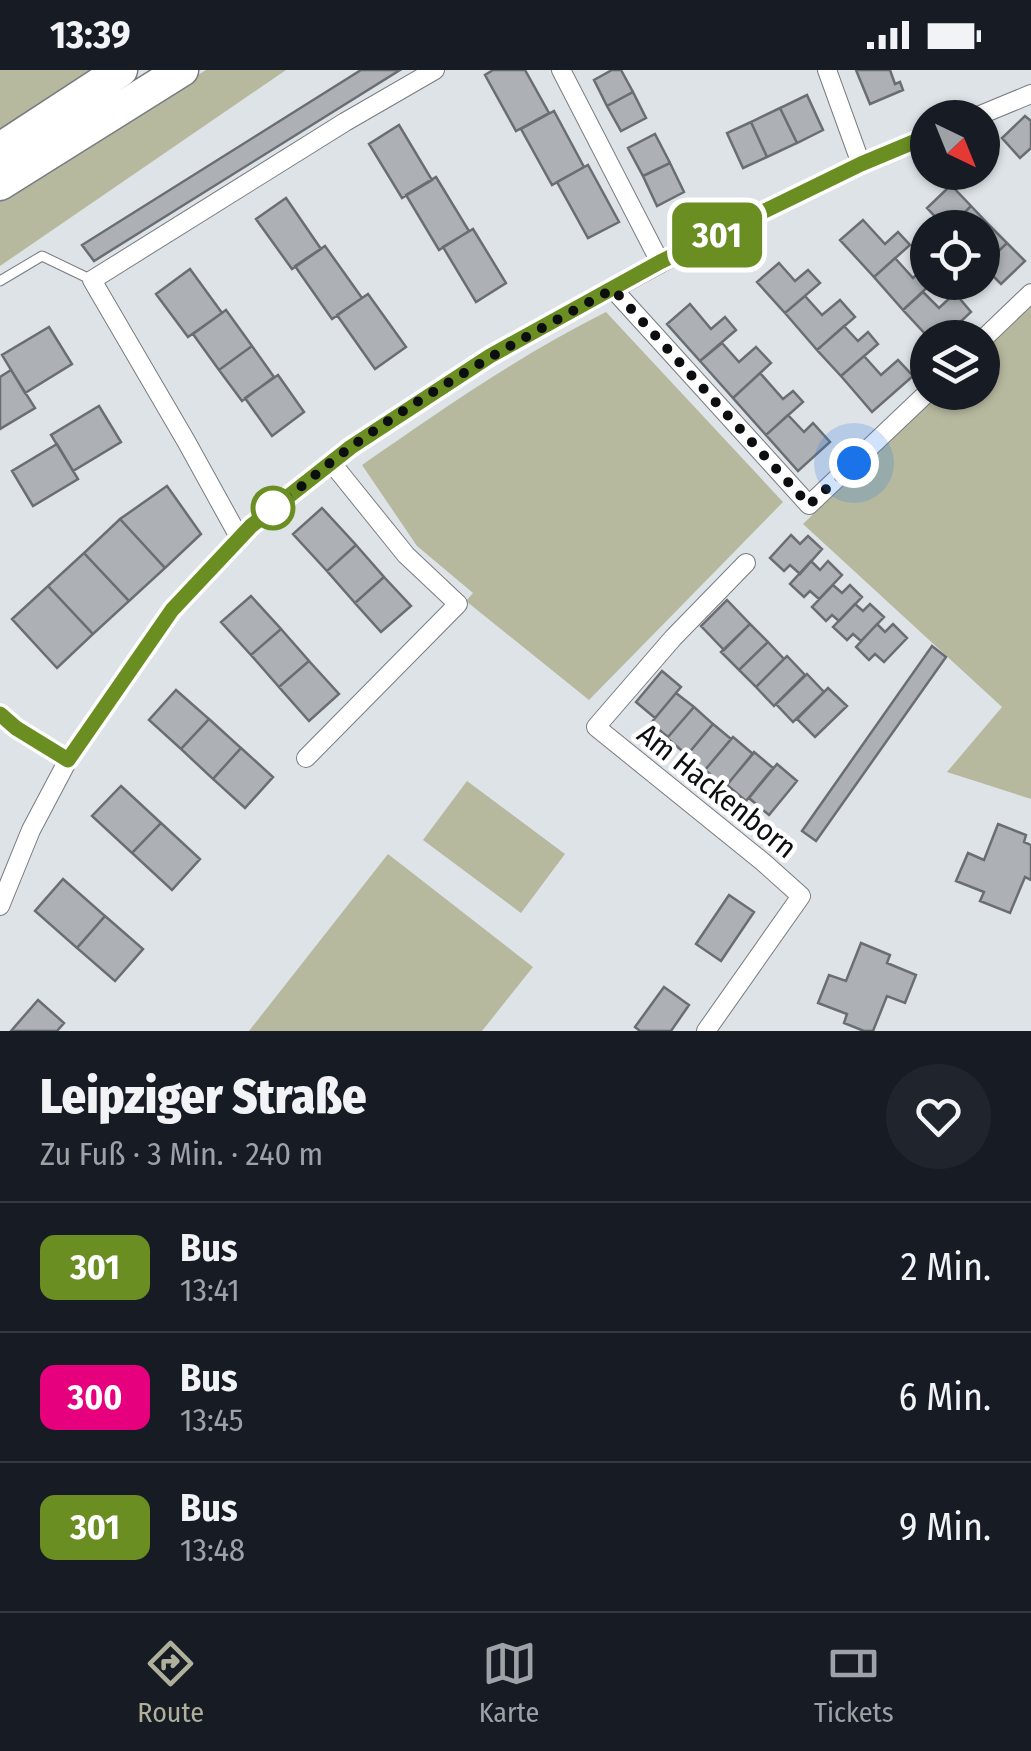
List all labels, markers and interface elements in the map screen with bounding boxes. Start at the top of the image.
text: 13:39 [50,12,131,58]
north arrow [910,100,1000,190]
map controls [910,100,1000,410]
line badge: 301 [660,202,774,268]
button: locate [910,210,1000,300]
text: 301 [692,214,742,256]
button: layers [910,320,1000,410]
your location [829,438,879,488]
unlabelled marker [252,487,294,529]
street label: Am Hackenborn [630,716,804,866]
button: heart [886,1064,991,1169]
text: Leipziger Straße [40,1068,366,1126]
text: Zu Fuß · 3 Min. · 240 m [40,1135,323,1173]
text: Bus [180,1225,238,1271]
text: 2 Min. [901,1244,991,1290]
text: 301 [70,1246,120,1288]
text: 13:41 [180,1271,240,1309]
text: Bus [180,1355,238,1401]
text: 6 Min. [899,1374,991,1420]
text: 300 [68,1376,122,1418]
text: 13:45 [180,1401,243,1439]
text: Bus [180,1485,238,1531]
text: 9 Min. [899,1504,991,1550]
text: 301 [70,1506,120,1548]
text: 13:48 [180,1531,245,1569]
tab: Route [137,1636,204,1729]
tab: Karte [479,1636,539,1729]
tab: Tickets [814,1636,894,1729]

